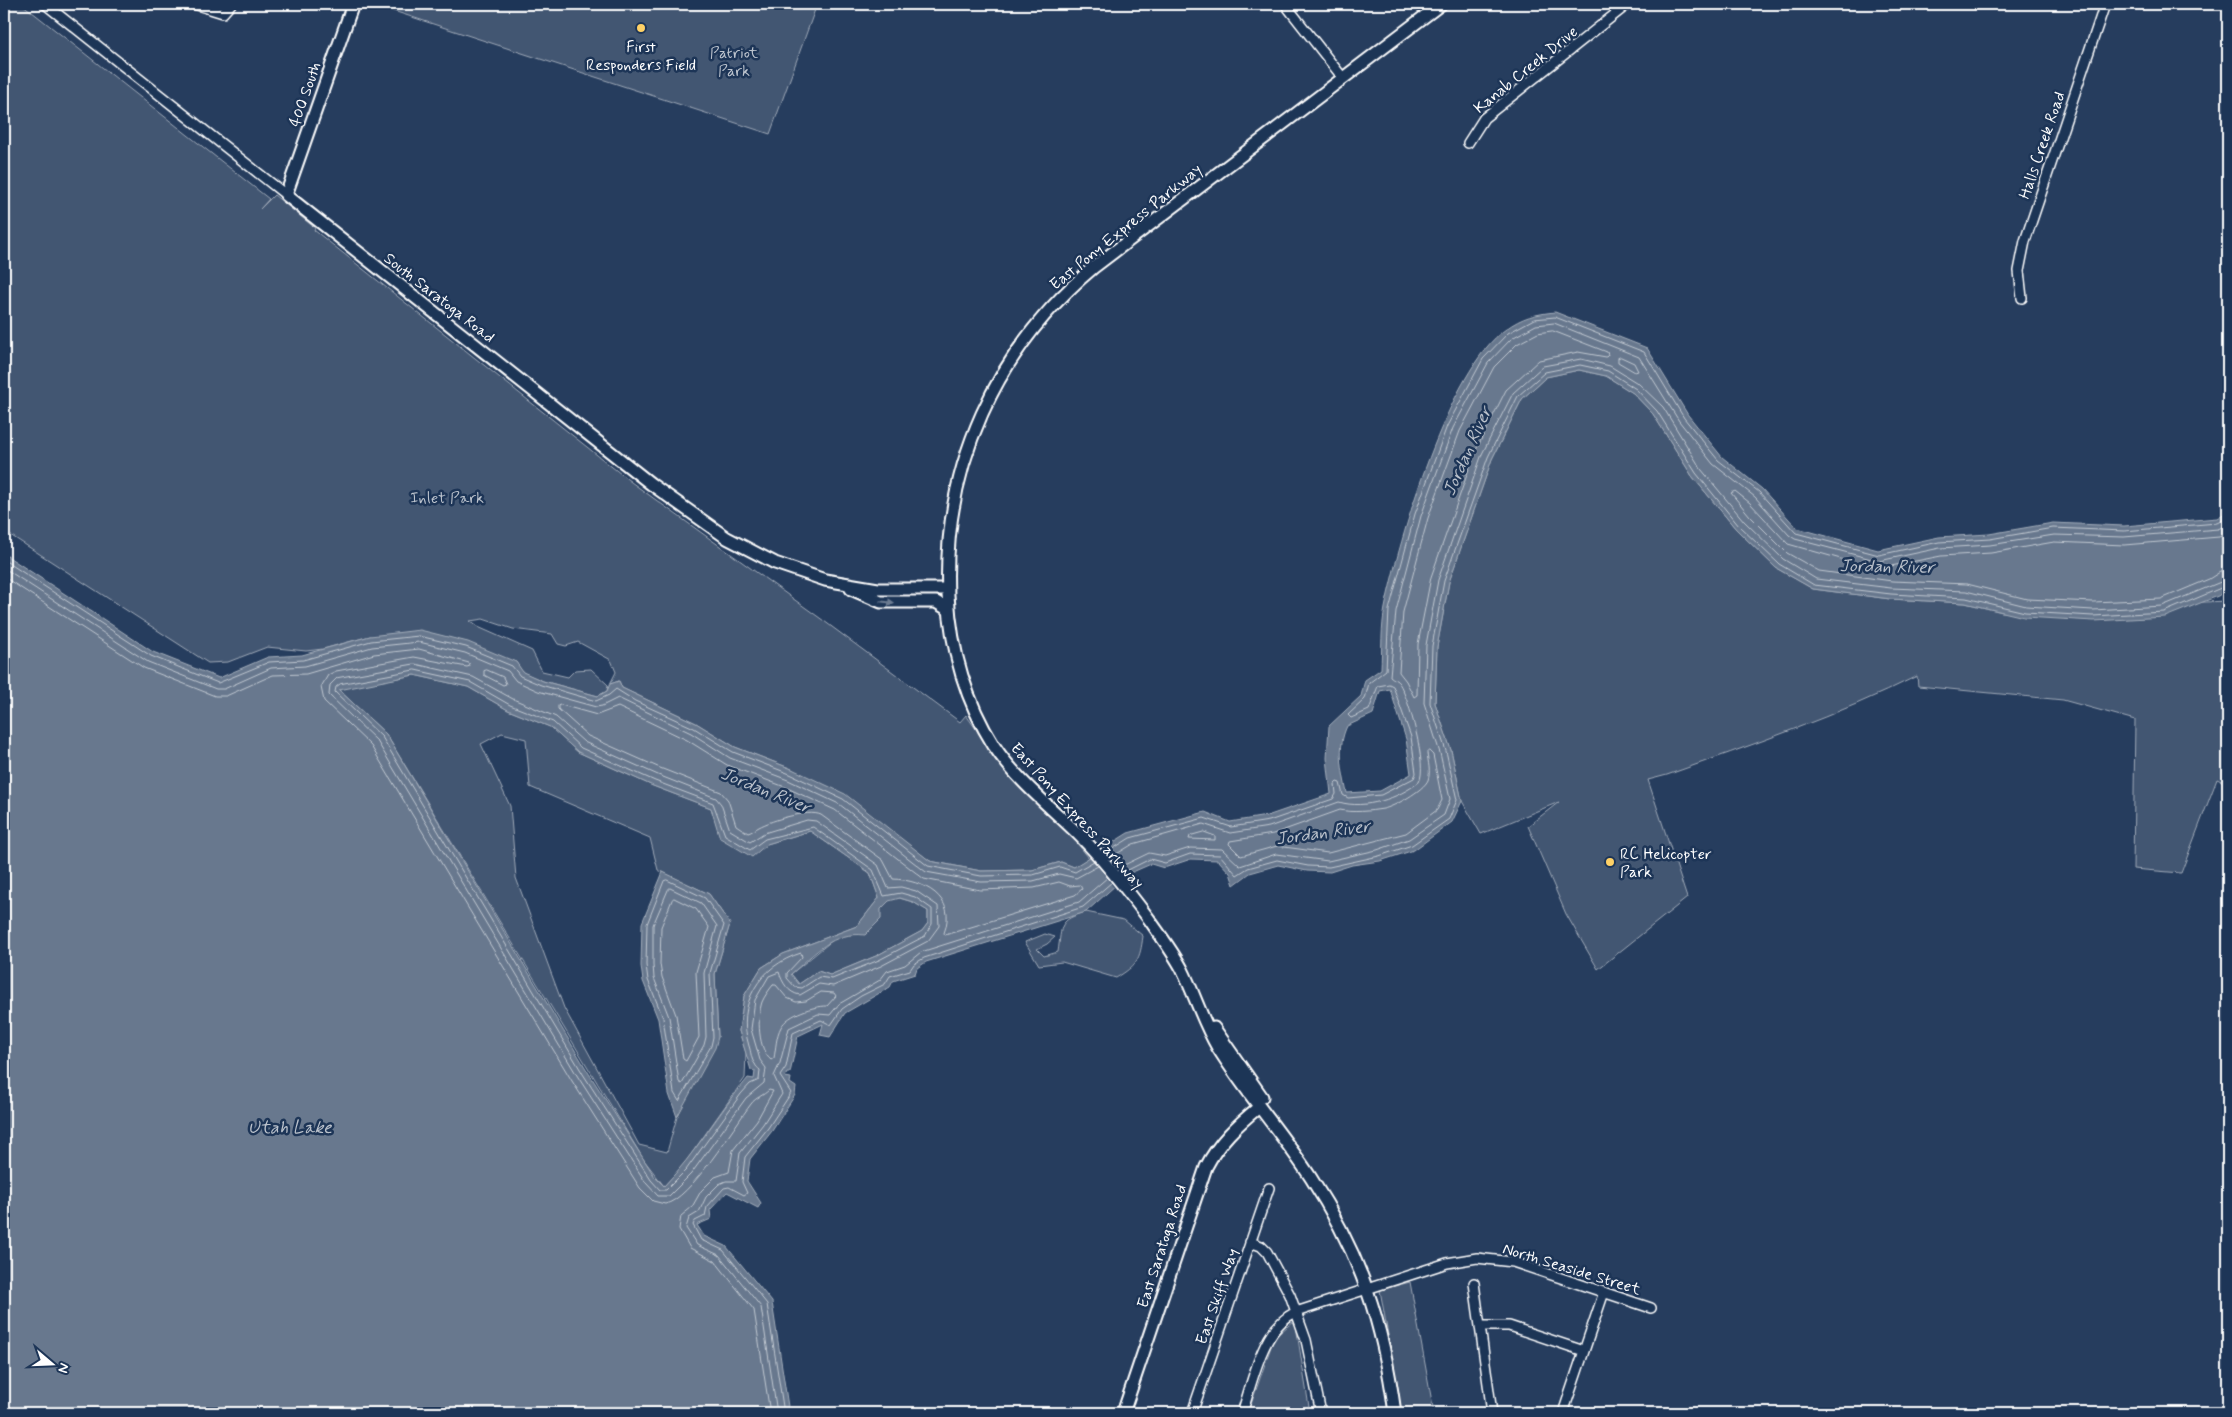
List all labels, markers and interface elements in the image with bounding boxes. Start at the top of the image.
marker: First Responders Field [635,22,647,34]
street label: Kanab Creek Drive [1469,22,1582,119]
place label: First Responders Field [586,37,696,76]
park label: Patriot Park [710,43,759,82]
street label: 400 South [285,59,326,130]
street label: Halls Creek Road [2014,89,2071,202]
street label: East Pony Express Parkway [1045,159,1206,295]
street label: South Saratoga Road [379,248,499,348]
water label: Jordan River [1438,401,1499,500]
park label: Inlet Park [410,488,484,509]
water label: Jordan River [1839,554,1937,580]
one-way arrow [880,598,896,606]
street label: East Pony Express Parkway [1005,738,1148,894]
water label: Jordan River [717,762,816,821]
water label: Jordan River [1274,814,1374,851]
place label: RC Helicopter Park [1620,844,1712,883]
marker: RC Helicopter Park [1604,856,1616,868]
water label: Utah Lake [248,1116,333,1140]
street label: East Saratoga Road [1133,1182,1192,1311]
street label: North Seaside Street [1500,1238,1644,1301]
street label: East Skiff Way [1191,1246,1244,1347]
north arrow [28,1340,78,1390]
text: N [53,1361,73,1375]

